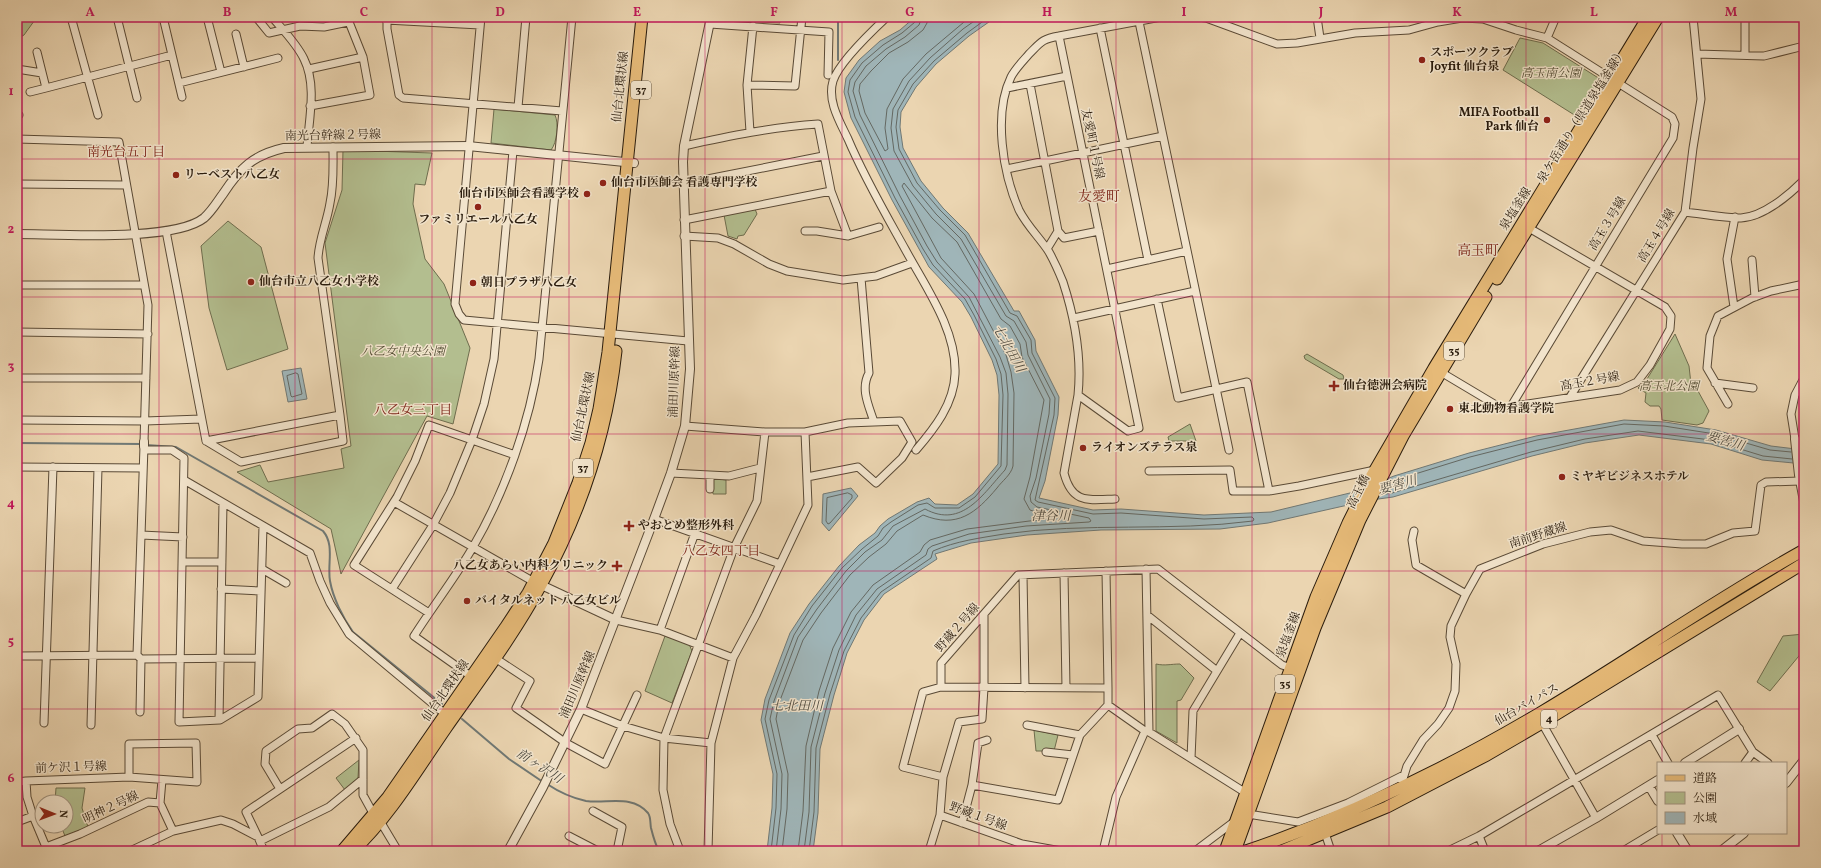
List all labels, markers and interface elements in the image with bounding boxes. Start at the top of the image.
text: A [85,4,95,22]
text: B [223,4,232,22]
text: C [360,4,368,22]
text: D [495,4,505,22]
text: E [633,4,641,22]
text: F [770,4,778,22]
text: G [905,4,915,22]
text: H [1042,4,1052,22]
text: I [1182,4,1187,22]
text: J [1318,4,1324,22]
text: K [1452,4,1462,22]
text: L [1590,4,1598,22]
text: M [1725,4,1738,22]
place label: スポーツクラブ Joyfit 仙台泉 [1429,45,1513,75]
street label: 泉ケ岳通り（県道泉塩釜線） [1534,46,1630,186]
street label: 仙台北環状線 [609,50,633,124]
marker: スポーツクラブ Joyfit 仙台泉 [1417,55,1427,65]
park label: 高玉南公園 [1521,66,1583,82]
road number: 37 [631,81,651,99]
text: 1 [8,83,14,101]
place label: MIFA Football Park 仙台 [1459,105,1539,135]
street label: 友愛町１号線 [1077,107,1107,181]
marker: MIFA Football Park 仙台 [1542,115,1552,125]
street label: 南光台幹線２号線 [285,127,381,145]
district label: 南光台五丁目 [87,144,165,162]
place label: リーベスト八乙女 [184,167,280,183]
marker: リーベスト八乙女 [171,170,181,180]
place label: 仙台市医師会 看護専門学校 [611,175,757,191]
marker: 仙台市医師会 看護専門学校 [598,178,608,188]
street label: 泉塩釜線 [1496,184,1536,234]
place label: 仙台市医師会看護学校 [459,186,579,202]
district label: 友愛町 [1078,188,1120,207]
marker: 仙台市医師会看護学校 [582,189,592,199]
street label: 高玉３号線 [1586,194,1630,254]
marker: ファミリエール八乙女 [473,202,483,212]
street label: 高玉４号線 [1635,206,1679,266]
place label: ファミリエール八乙女 [418,212,538,228]
text: 2 [8,221,15,239]
district label: 高玉町 [1457,242,1499,261]
place label: 仙台市立八乙女小学校 [259,274,379,290]
place label: 朝日プラザ八乙女 [481,275,577,291]
marker: 仙台市立八乙女小学校 [246,277,256,287]
marker: 朝日プラザ八乙女 [468,278,478,288]
water label: 七北田川 [988,322,1029,378]
road number: 35 [1444,342,1464,360]
park label: 八乙女中央公園 [361,344,447,360]
street label: 浦田川原幹線 [666,346,684,418]
text: 3 [8,358,15,376]
street label: 高玉２号線 [1559,369,1621,395]
street label: 仙台北環状線 [569,370,599,444]
place label: 仙台徳洲会病院 [1343,378,1427,394]
park label: 高玉北公園 [1639,379,1701,395]
marker: 仙台徳洲会病院 [1328,380,1340,392]
place label: 東北動物看護学院 [1458,401,1554,417]
district label: 八乙女三丁目 [374,402,452,420]
marker: 東北動物看護学院 [1445,404,1455,414]
water label: 要害川 [1704,428,1748,457]
place label: ライオンズテラス泉 [1091,440,1197,456]
marker: ライオンズテラス泉 [1078,443,1088,453]
road number: 37 [573,459,593,477]
place label: ミヤギビジネスホテル [1570,469,1689,485]
water label: 要害川 [1377,471,1421,500]
street label: 高玉橋 [1344,472,1374,512]
marker: ミヤギビジネスホテル [1557,472,1567,482]
text: 4 [7,495,15,513]
water label: 津谷川 [1031,508,1072,526]
place label: やおとめ整形外科 [638,518,735,534]
street label: 南前野蔵線 [1507,519,1569,553]
marker: やおとめ整形外科 [623,520,635,532]
district label: 八乙女四丁目 [682,543,760,561]
place label: 八乙女あらい内科クリニック [453,558,608,574]
marker: 八乙女あらい内科クリニック [611,560,623,572]
place label: バイタルネット 八乙女ビル [475,593,621,609]
marker: バイタルネット 八乙女ビル [462,596,472,606]
street label: 野蔵２号線 [932,600,984,656]
street label: 泉塩釜線 [1273,610,1305,660]
text: 5 [8,633,14,651]
street label: 浦田川原幹線 [557,649,599,721]
street label: 仙台北環状線 [419,657,473,725]
road number: 35 [1275,675,1295,693]
street label: 仙台バイパス [1492,680,1562,730]
water label: 七北田川 [771,698,825,716]
road number: 4 [1541,710,1557,728]
water label: 前ヶ沢川 [512,745,567,790]
street label: 前ケ沢１号線 [35,759,107,777]
legend [1657,762,1787,834]
text: 6 [7,770,15,788]
text: 道路 [1693,771,1717,787]
street label: 明神２号線 [80,788,142,828]
text: 公園 [1693,791,1717,807]
north arrow [34,794,74,834]
street label: 野蔵１号線 [947,799,1009,835]
text: N [55,810,70,818]
text: 水域 [1693,811,1717,827]

